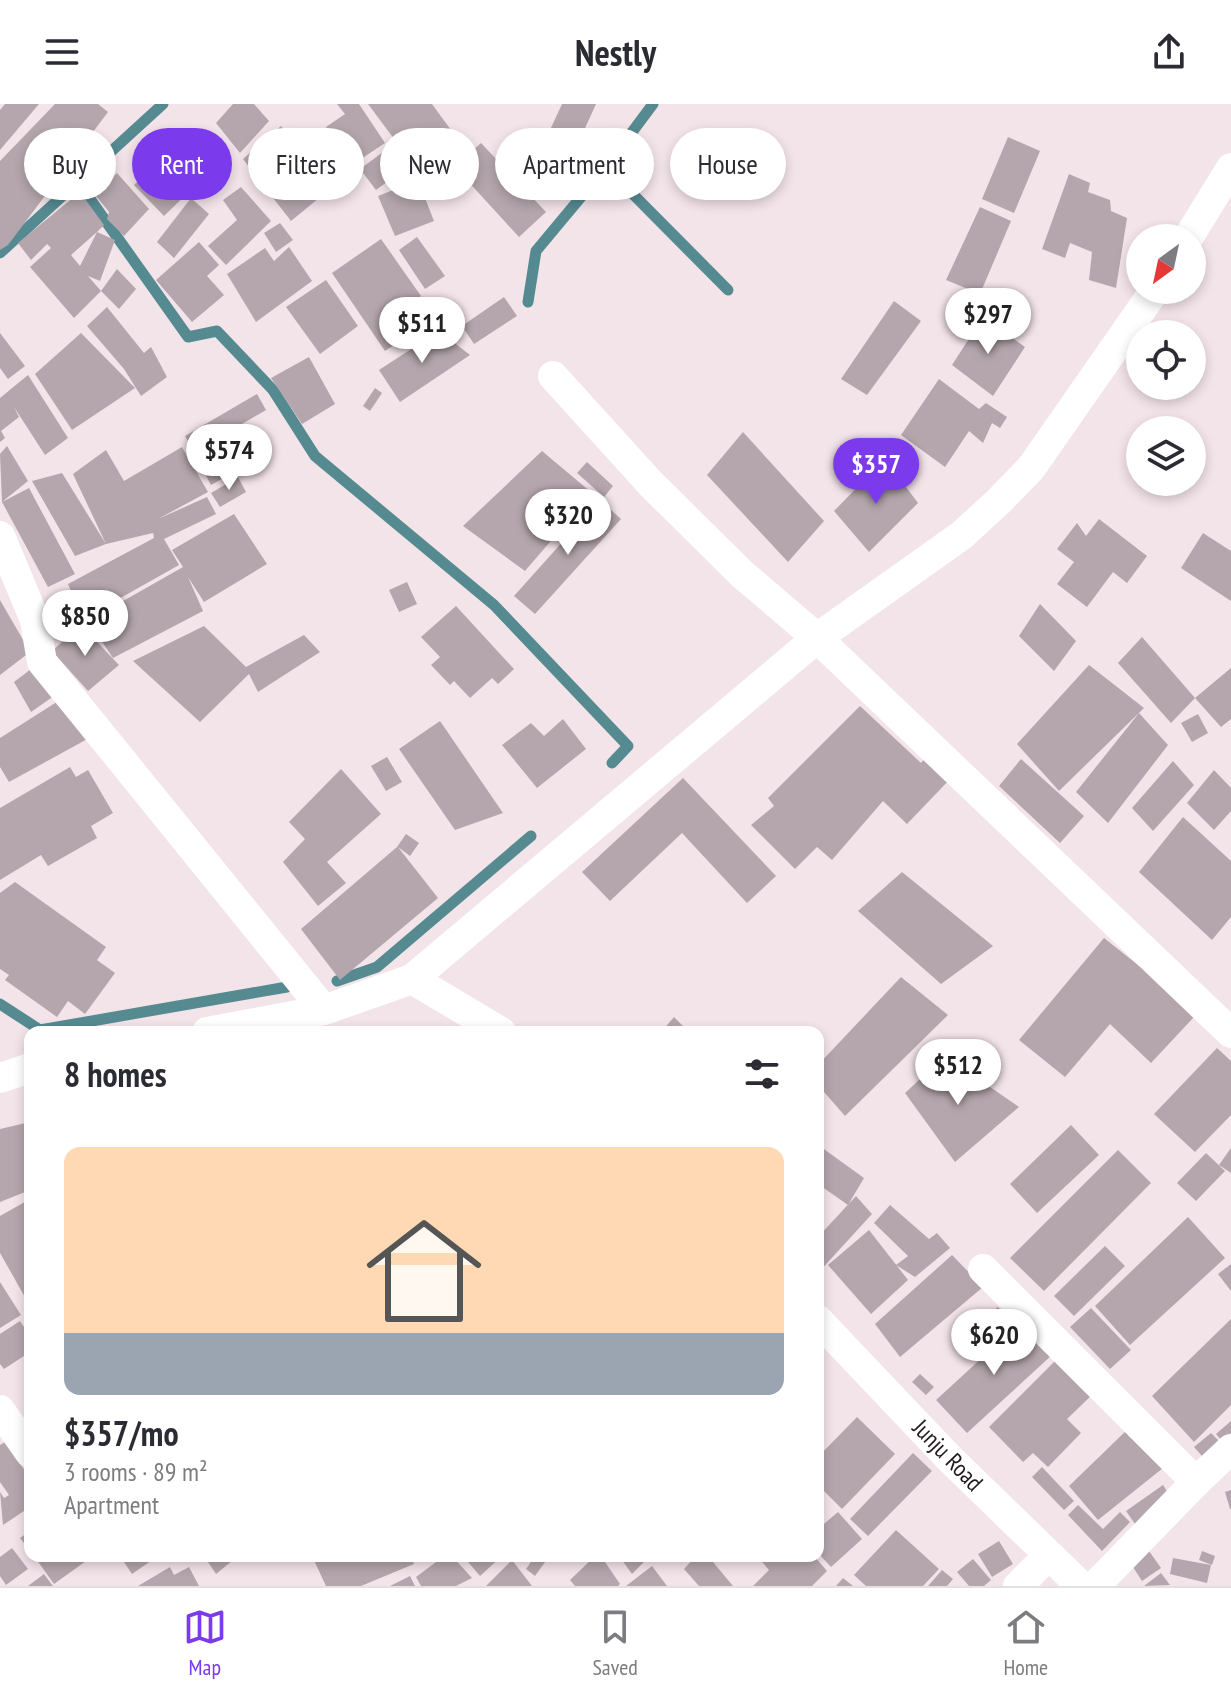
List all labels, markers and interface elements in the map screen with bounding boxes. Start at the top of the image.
text: Nestly [575,29,656,76]
icon: menu [40,30,84,74]
icon: share [1147,30,1191,74]
chip: Buy [24,128,116,200]
chip: Rent [132,128,232,200]
chip: Filters [248,128,364,200]
chip: New [380,128,479,200]
chip: Apartment [495,128,654,200]
chip: House [670,128,786,200]
north arrow [1126,224,1206,304]
map controls [1126,224,1206,496]
pin: $297 [941,288,1035,356]
pin: $511 [375,297,469,365]
text: $297 [963,297,1013,330]
text: $511 [397,306,447,339]
button: locate [1126,320,1206,400]
button: layers [1126,416,1206,496]
pin: $574 [182,424,276,492]
text: $574 [204,433,254,466]
pin: $357 [829,438,923,506]
text: $357 [851,447,901,480]
pin: $320 [521,489,615,557]
text: $320 [543,498,593,531]
pin: $850 [38,590,132,658]
text: $850 [60,599,110,632]
pin: $512 [911,1039,1005,1107]
text: $512 [933,1048,983,1081]
text: 8 homes [64,1052,167,1096]
icon: filters [740,1052,784,1096]
icon: home [352,1199,496,1343]
pin: $620 [947,1309,1041,1377]
text: $620 [969,1318,1019,1351]
text: $357/mo [64,1411,179,1455]
street label: Junju Road [905,1412,990,1498]
text: 3 rooms · 89 m² [64,1455,208,1488]
text: Apartment [64,1488,159,1521]
tab: Map [183,1605,227,1681]
tab: Saved [592,1605,638,1681]
tab: Home [1003,1605,1048,1681]

